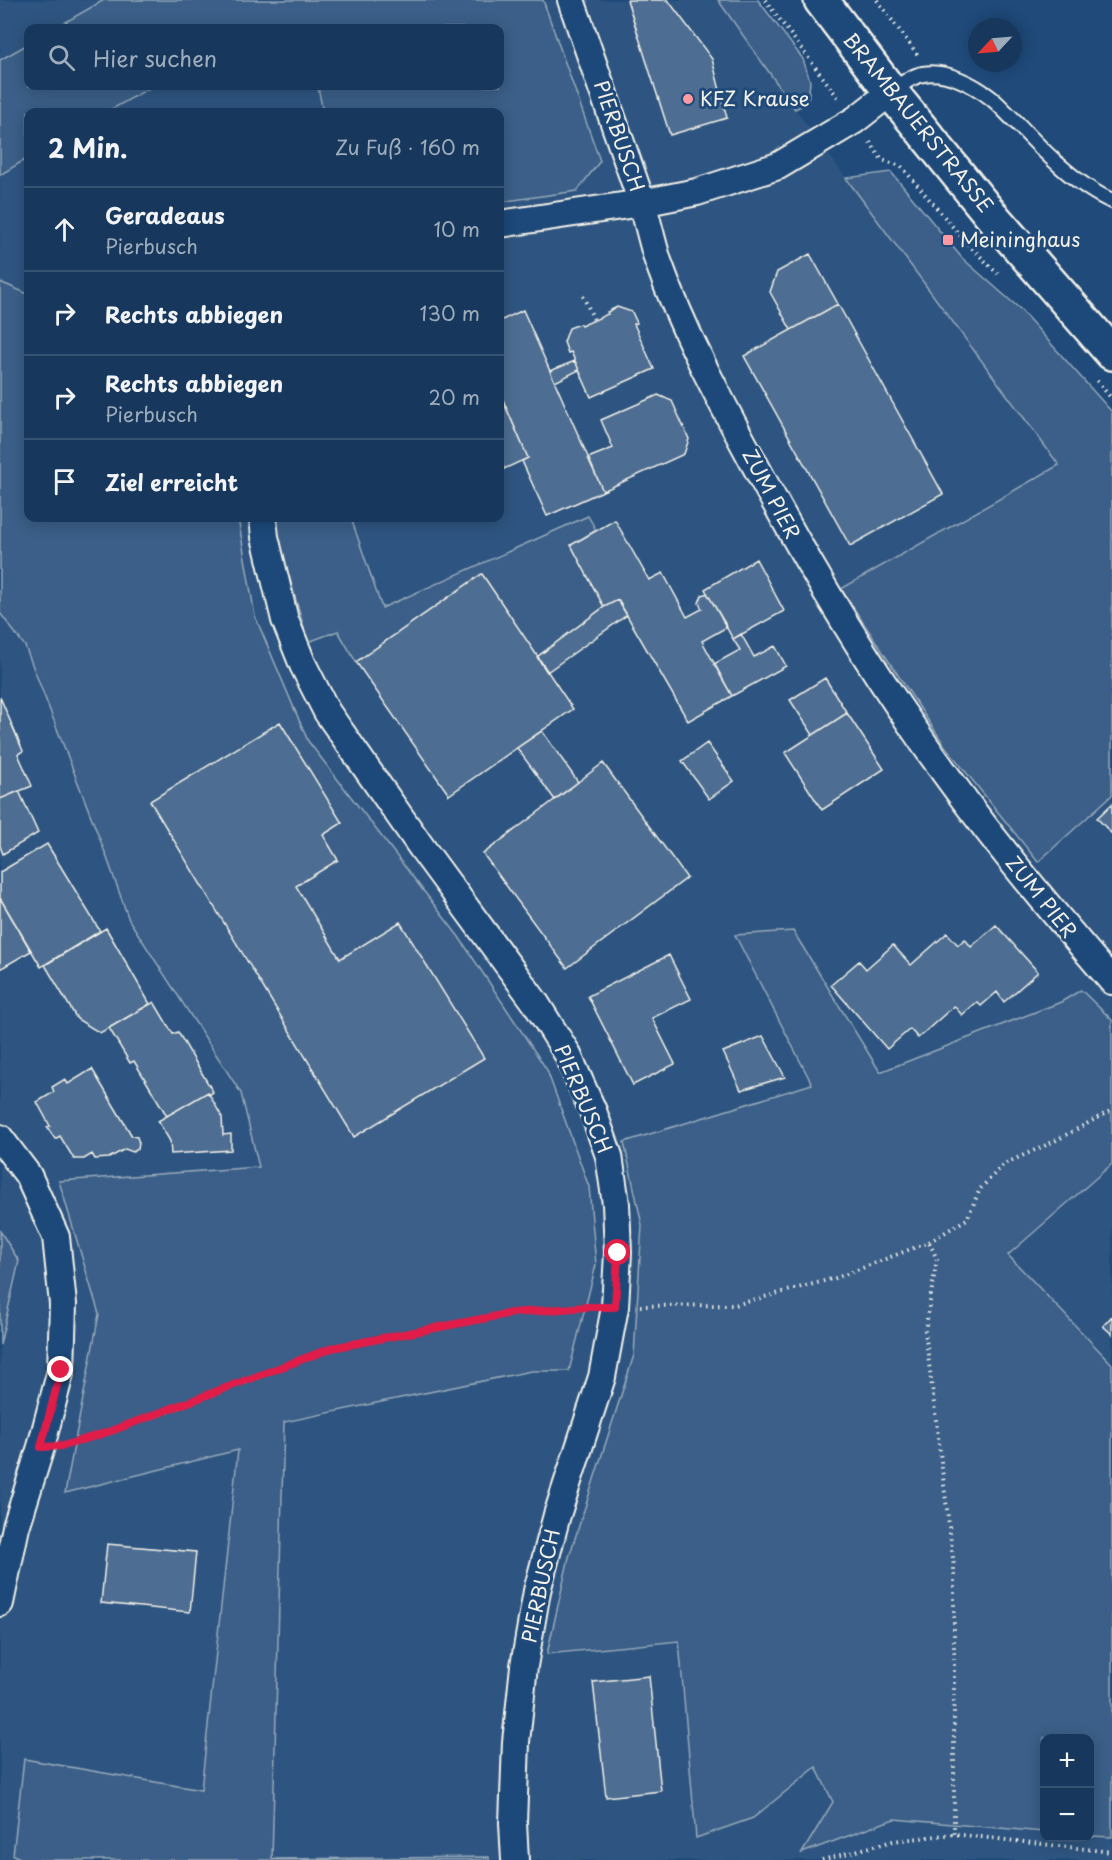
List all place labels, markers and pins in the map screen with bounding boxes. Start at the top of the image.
place label: KFZ Krause [700,83,810,113]
marker: KFZ Krause [681,92,695,106]
place label: Meininghaus [960,224,1080,254]
marker: Meininghaus [941,233,955,247]

